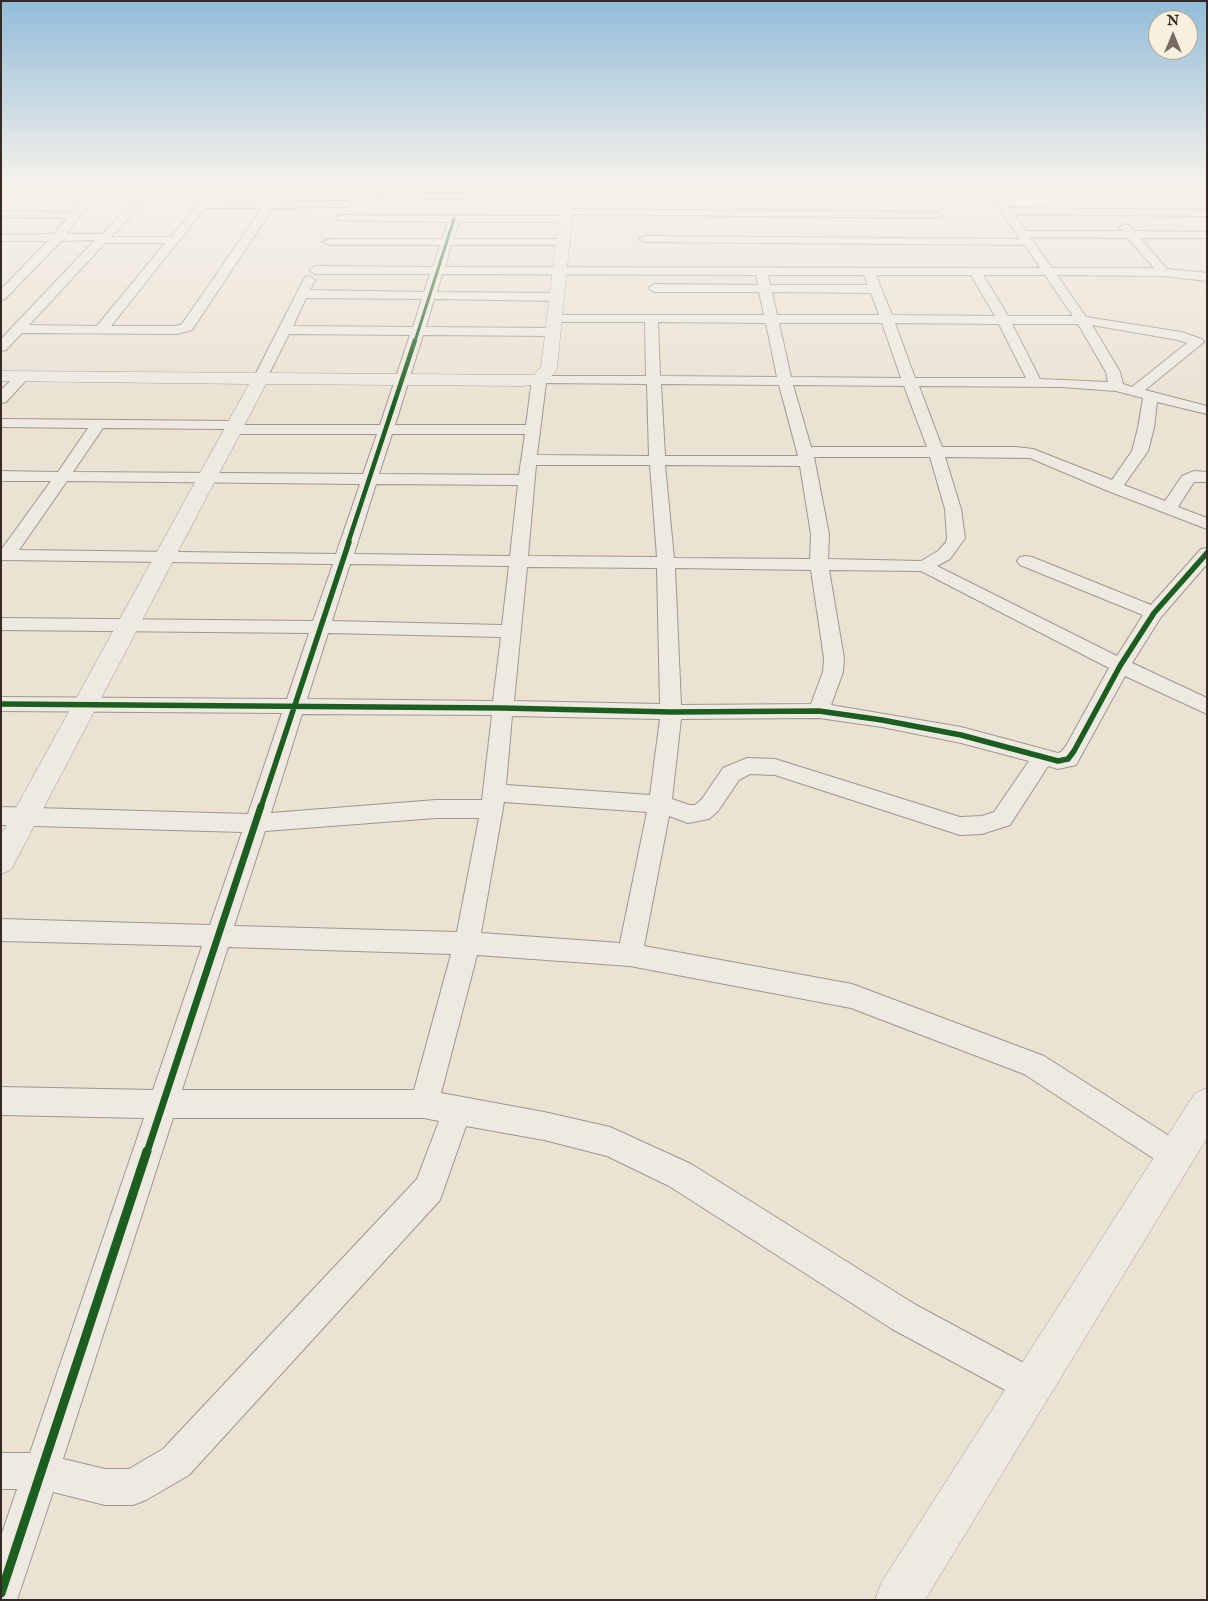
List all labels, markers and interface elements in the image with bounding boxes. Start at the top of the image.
north arrow [1148,10,1198,60]
text: N [1167,12,1179,30]

